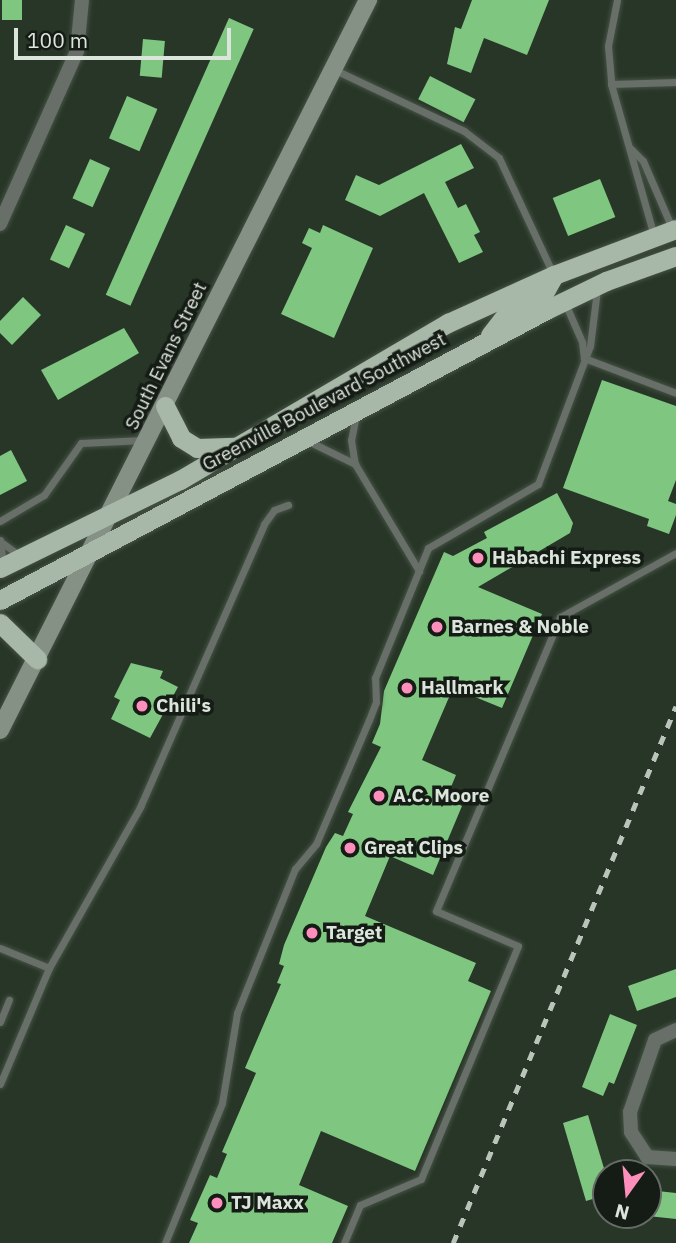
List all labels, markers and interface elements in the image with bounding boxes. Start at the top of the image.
scale bar [18,14,234,58]
text: 100 m [27,26,88,54]
street label: South Evans Street [120,278,212,434]
street label: Greenville Boulevard Southwest [198,328,450,476]
place label: Habachi Express [492,547,641,569]
marker: Habachi Express [470,550,486,566]
place label: Barnes & Noble [451,616,589,638]
marker: Barnes & Noble [429,619,445,635]
place label: Hallmark [421,677,503,699]
marker: Hallmark [399,680,415,696]
place label: Chili's [156,695,211,717]
marker: Chili's [134,698,150,714]
place label: A.C. Moore [393,785,490,807]
marker: A.C. Moore [371,788,387,804]
place label: Great Clips [364,837,463,859]
marker: Great Clips [342,840,358,856]
place label: Target [326,922,382,944]
marker: Target [304,925,320,941]
north arrow [592,1159,662,1229]
place label: TJ Maxx [231,1192,304,1214]
marker: TJ Maxx [209,1195,225,1211]
text: N [612,1199,632,1226]

